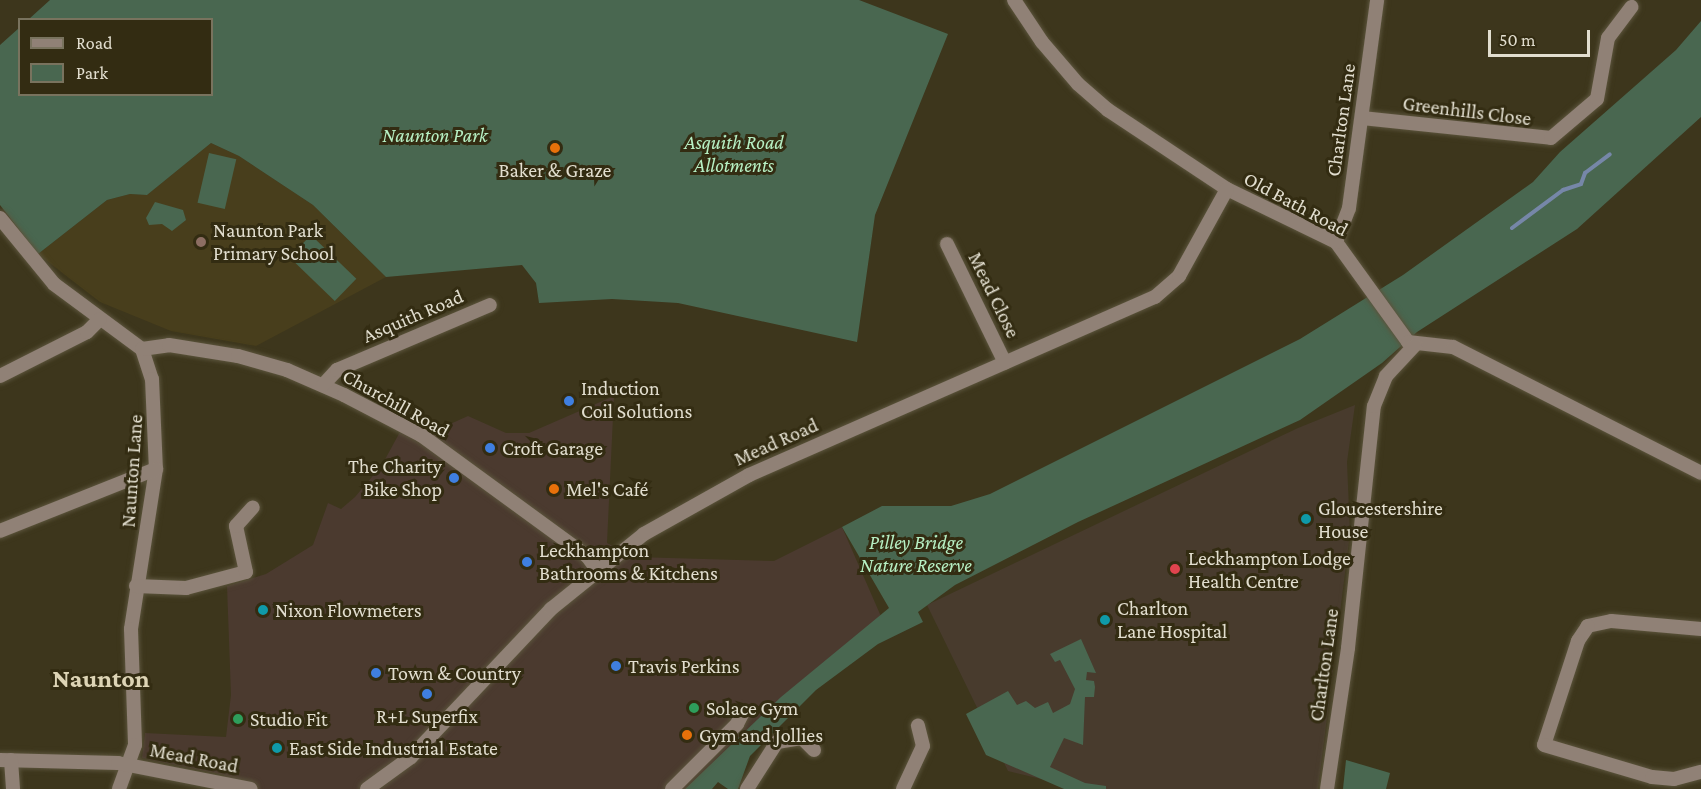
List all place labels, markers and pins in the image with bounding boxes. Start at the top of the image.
marker: Baker & Graze [548,141,562,155]
place label: Baker & Graze [499,158,611,182]
place label: Naunton Park Primary School [213,219,334,266]
marker: Naunton Park Primary School [194,235,208,249]
place label: Induction Coil Solutions [581,377,692,424]
marker: Induction Coil Solutions [562,394,576,408]
place label: Croft Garage [502,436,603,460]
marker: Croft Garage [483,441,497,455]
place label: The Charity Bike Shop [348,454,442,501]
marker: The Charity Bike Shop [447,471,461,485]
place label: Mel's Café [566,477,648,501]
marker: Mel's Café [547,482,561,496]
place label: Gloucestershire House [1318,496,1443,543]
marker: Gloucestershire House [1299,512,1313,526]
place label: Leckhampton Bathrooms & Kitchens [539,538,718,585]
place label: Leckhampton Lodge Health Centre [1188,546,1351,593]
marker: Leckhampton Bathrooms & Kitchens [520,555,534,569]
marker: Leckhampton Lodge Health Centre [1166,560,1184,578]
place label: Charlton Lane Hospital [1117,596,1227,643]
place label: Nixon Flowmeters [275,598,422,622]
marker: Nixon Flowmeters [256,603,270,617]
marker: Charlton Lane Hospital [1098,613,1112,627]
place label: Travis Perkins [628,654,740,678]
marker: Travis Perkins [609,659,623,673]
place label: Town & Country [388,661,521,685]
marker: Town & Country [369,666,383,680]
marker: R+L Superfix [420,687,434,701]
place label: Solace Gym [706,696,798,720]
marker: Solace Gym [687,701,701,715]
place label: R+L Superfix [376,704,478,728]
place label: Studio Fit [250,707,328,731]
marker: Studio Fit [231,712,245,726]
place label: Gym and Jollies [699,723,823,747]
marker: Gym and Jollies [680,728,694,742]
place label: East Side Industrial Estate [289,736,498,760]
marker: East Side Industrial Estate [270,741,284,755]

